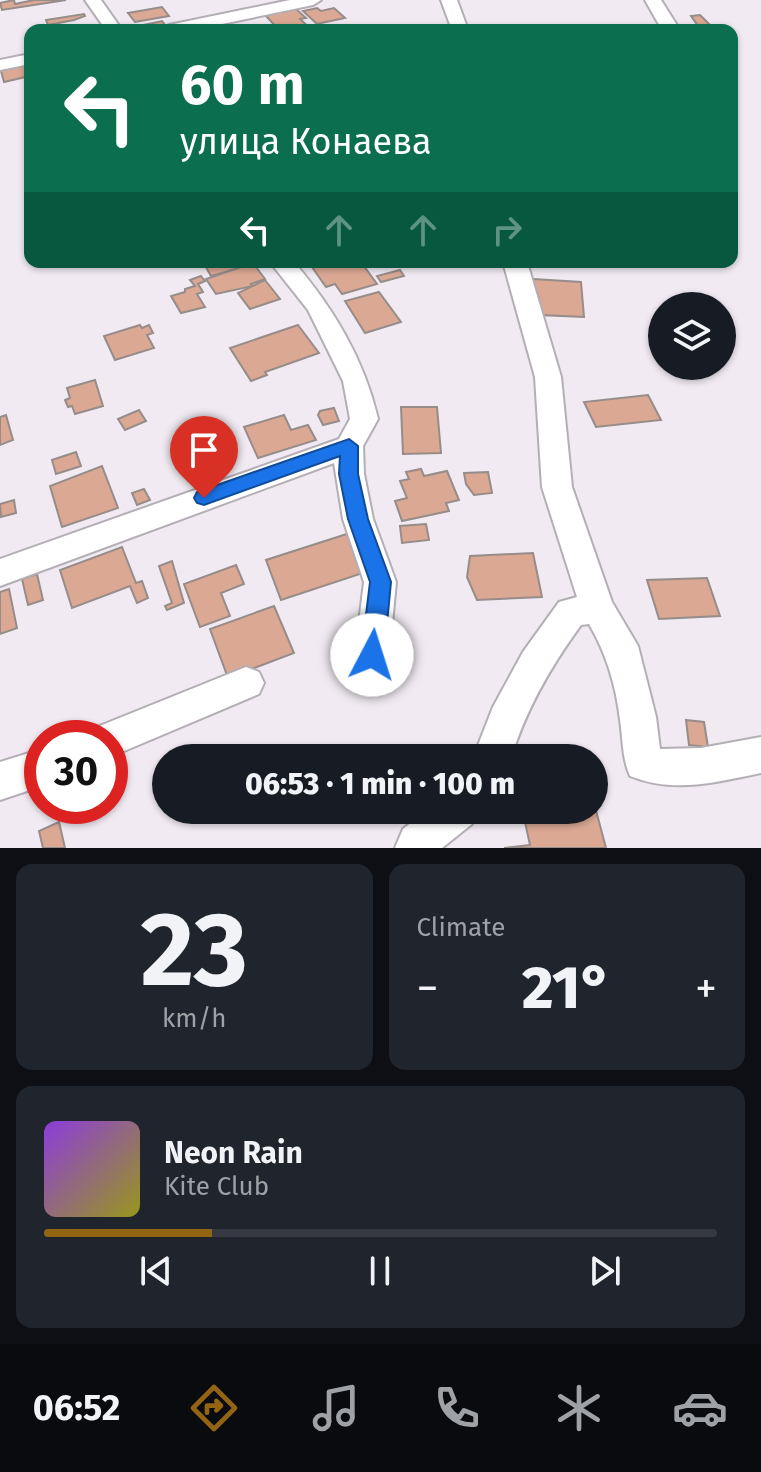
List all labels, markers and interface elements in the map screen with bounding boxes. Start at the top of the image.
text: 60 m [180,52,305,119]
icon: left [48,56,152,160]
text: улица Конаева [180,120,432,164]
icon: left [233,208,277,252]
icon: ahead [317,208,361,252]
icon: ahead [401,208,445,252]
icon: right [485,208,529,252]
map controls [648,292,736,380]
button: layers [648,292,736,380]
pin [170,416,238,498]
icon: arrive [182,428,226,472]
position arrow [330,613,414,697]
speed limit sign: 30 [24,720,128,824]
text: 06:53 · 1 min · 100 m [245,766,515,802]
text: 23 [141,888,248,1013]
text: Climate [417,912,505,943]
text: 21° [522,952,612,1024]
text: − [417,962,439,1015]
text: + [695,962,717,1015]
text: km/h [162,1003,226,1034]
text: Neon Rain [164,1135,303,1171]
text: Kite Club [164,1171,269,1202]
icon: previous [134,1249,178,1293]
icon: pause [358,1249,402,1293]
icon: next [583,1249,627,1293]
icon: directions [186,1380,242,1436]
icon: music [308,1380,364,1436]
icon: phone [429,1380,485,1436]
icon: climate [551,1380,607,1436]
icon: car [672,1380,728,1436]
text: 06:52 [33,1386,120,1430]

